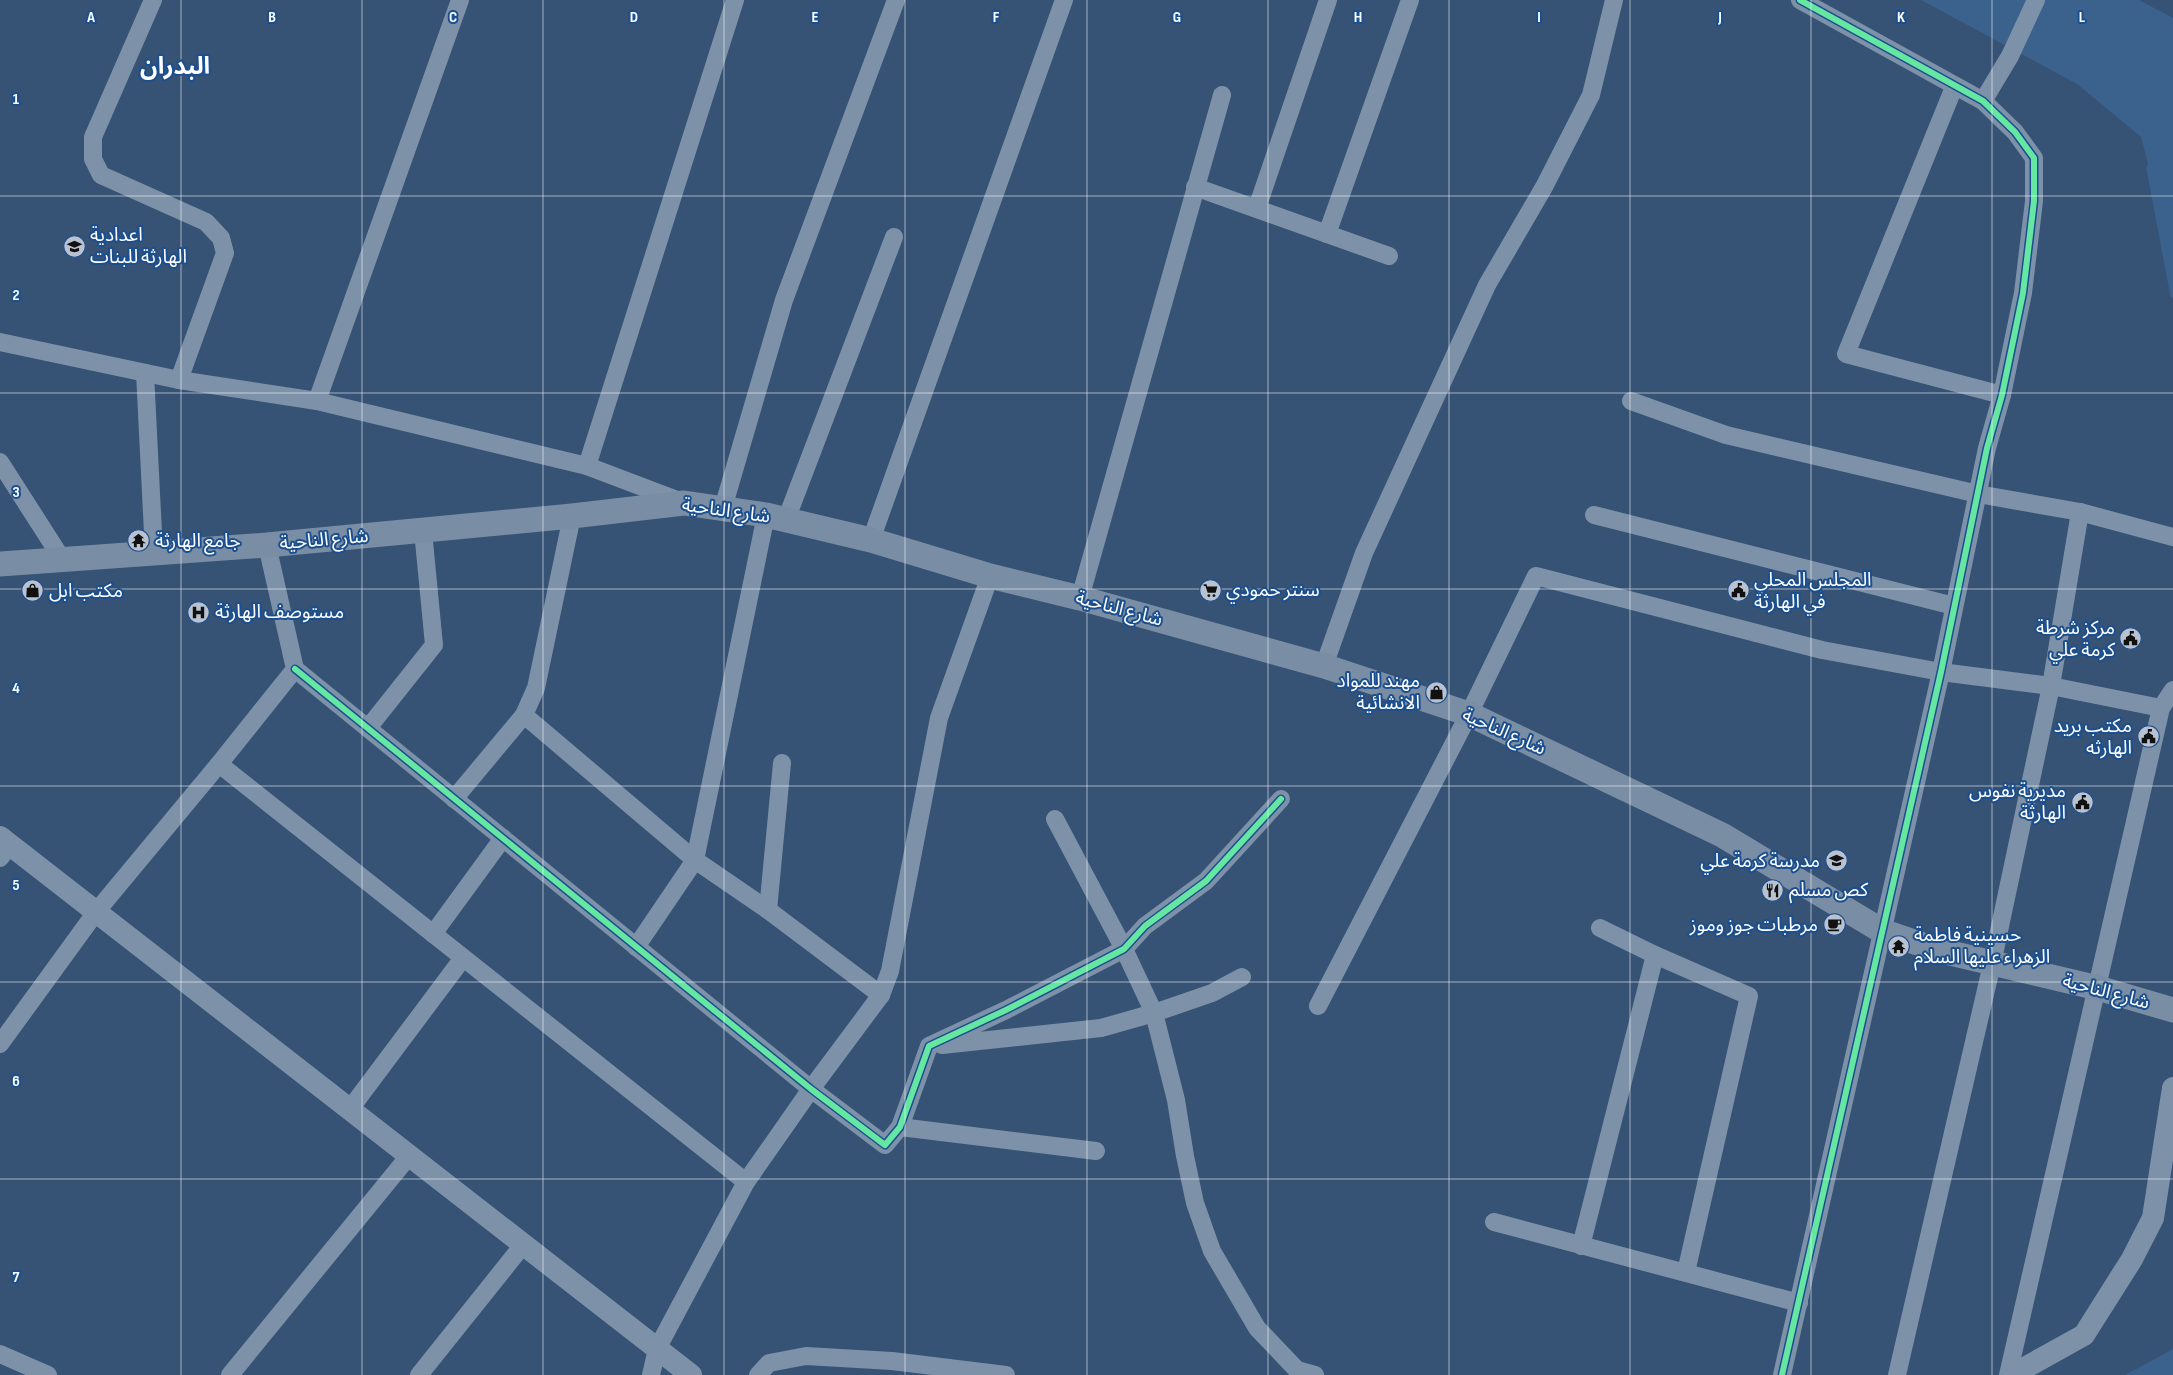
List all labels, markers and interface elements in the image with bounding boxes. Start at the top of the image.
text: A [86,8,95,27]
text: B [268,8,276,27]
text: C [449,8,457,27]
text: D [630,8,638,27]
text: E [812,8,819,27]
text: F [993,8,1000,27]
text: G [1173,8,1181,27]
text: H [1354,8,1362,27]
text: I [1537,8,1541,27]
text: J [1717,8,1722,27]
text: K [1897,8,1905,27]
text: L [2079,8,2086,27]
district label: البدران [140,52,210,81]
text: 1 [13,90,20,109]
place label: اعدادية الهارثة للبنات [90,224,187,269]
school or university icon: اعدادية الهارثة للبنات [62,234,86,258]
text: 2 [12,286,20,305]
text: 3 [12,483,20,502]
street label: شارع الناحية [680,493,772,530]
street label: شارع الناحية [279,525,369,556]
temple icon: جامع الهارثة [127,529,151,553]
place label: جامع الهارثة [155,530,241,555]
place label: المجلس المحلي في الهارثة [1754,569,1872,616]
supermarket icon: سنتر حمودي [1198,578,1222,602]
shop icon: مكتب ابل [21,579,45,603]
place label: سنتر حمودي [1226,579,1320,604]
public building icon: المجلس المحلي في الهارثة [1726,579,1750,603]
place label: مكتب ابل [49,580,123,603]
street label: شارع الناحية [1073,586,1165,633]
hospital icon: مستوصف الهارثة [187,600,211,624]
place label: مستوصف الهارثة [215,601,344,624]
place label: مركز شرطة كرمة علي [2036,617,2116,664]
public building icon: مركز شرطة كرمة علي [2119,627,2143,651]
place label: مهند للمواد الانشائية [1337,670,1420,715]
text: 4 [12,679,20,698]
shop icon: مهند للمواد الانشائية [1424,680,1448,704]
street label: شارع الناحية [1458,703,1549,762]
place label: مكتب بريد الهارثه [2054,715,2132,760]
public building icon: مكتب بريد الهارثه [2136,725,2160,749]
place label: مديرية نفوس الهارثة [1969,780,2066,825]
public building icon: مديرية نفوس الهارثة [2070,790,2094,814]
school or university icon: مدرسة كرمة علي [1824,849,1848,873]
place label: مدرسة كرمة علي [1700,850,1820,875]
text: 5 [12,876,20,895]
restaurant icon: كص مسلم [1761,878,1785,902]
place label: كص مسلم [1789,879,1869,904]
cafe icon: مرطبات جوز وموز [1822,913,1846,937]
place label: مرطبات جوز وموز [1689,914,1818,937]
place label: حسينية فاطمة الزهراء عليها السلام [1914,924,2050,971]
temple icon: حسينية فاطمة الزهراء عليها السلام [1886,934,1910,958]
street label: شارع الناحية [2060,969,2152,1016]
text: 6 [12,1072,20,1091]
text: 7 [13,1268,20,1287]

